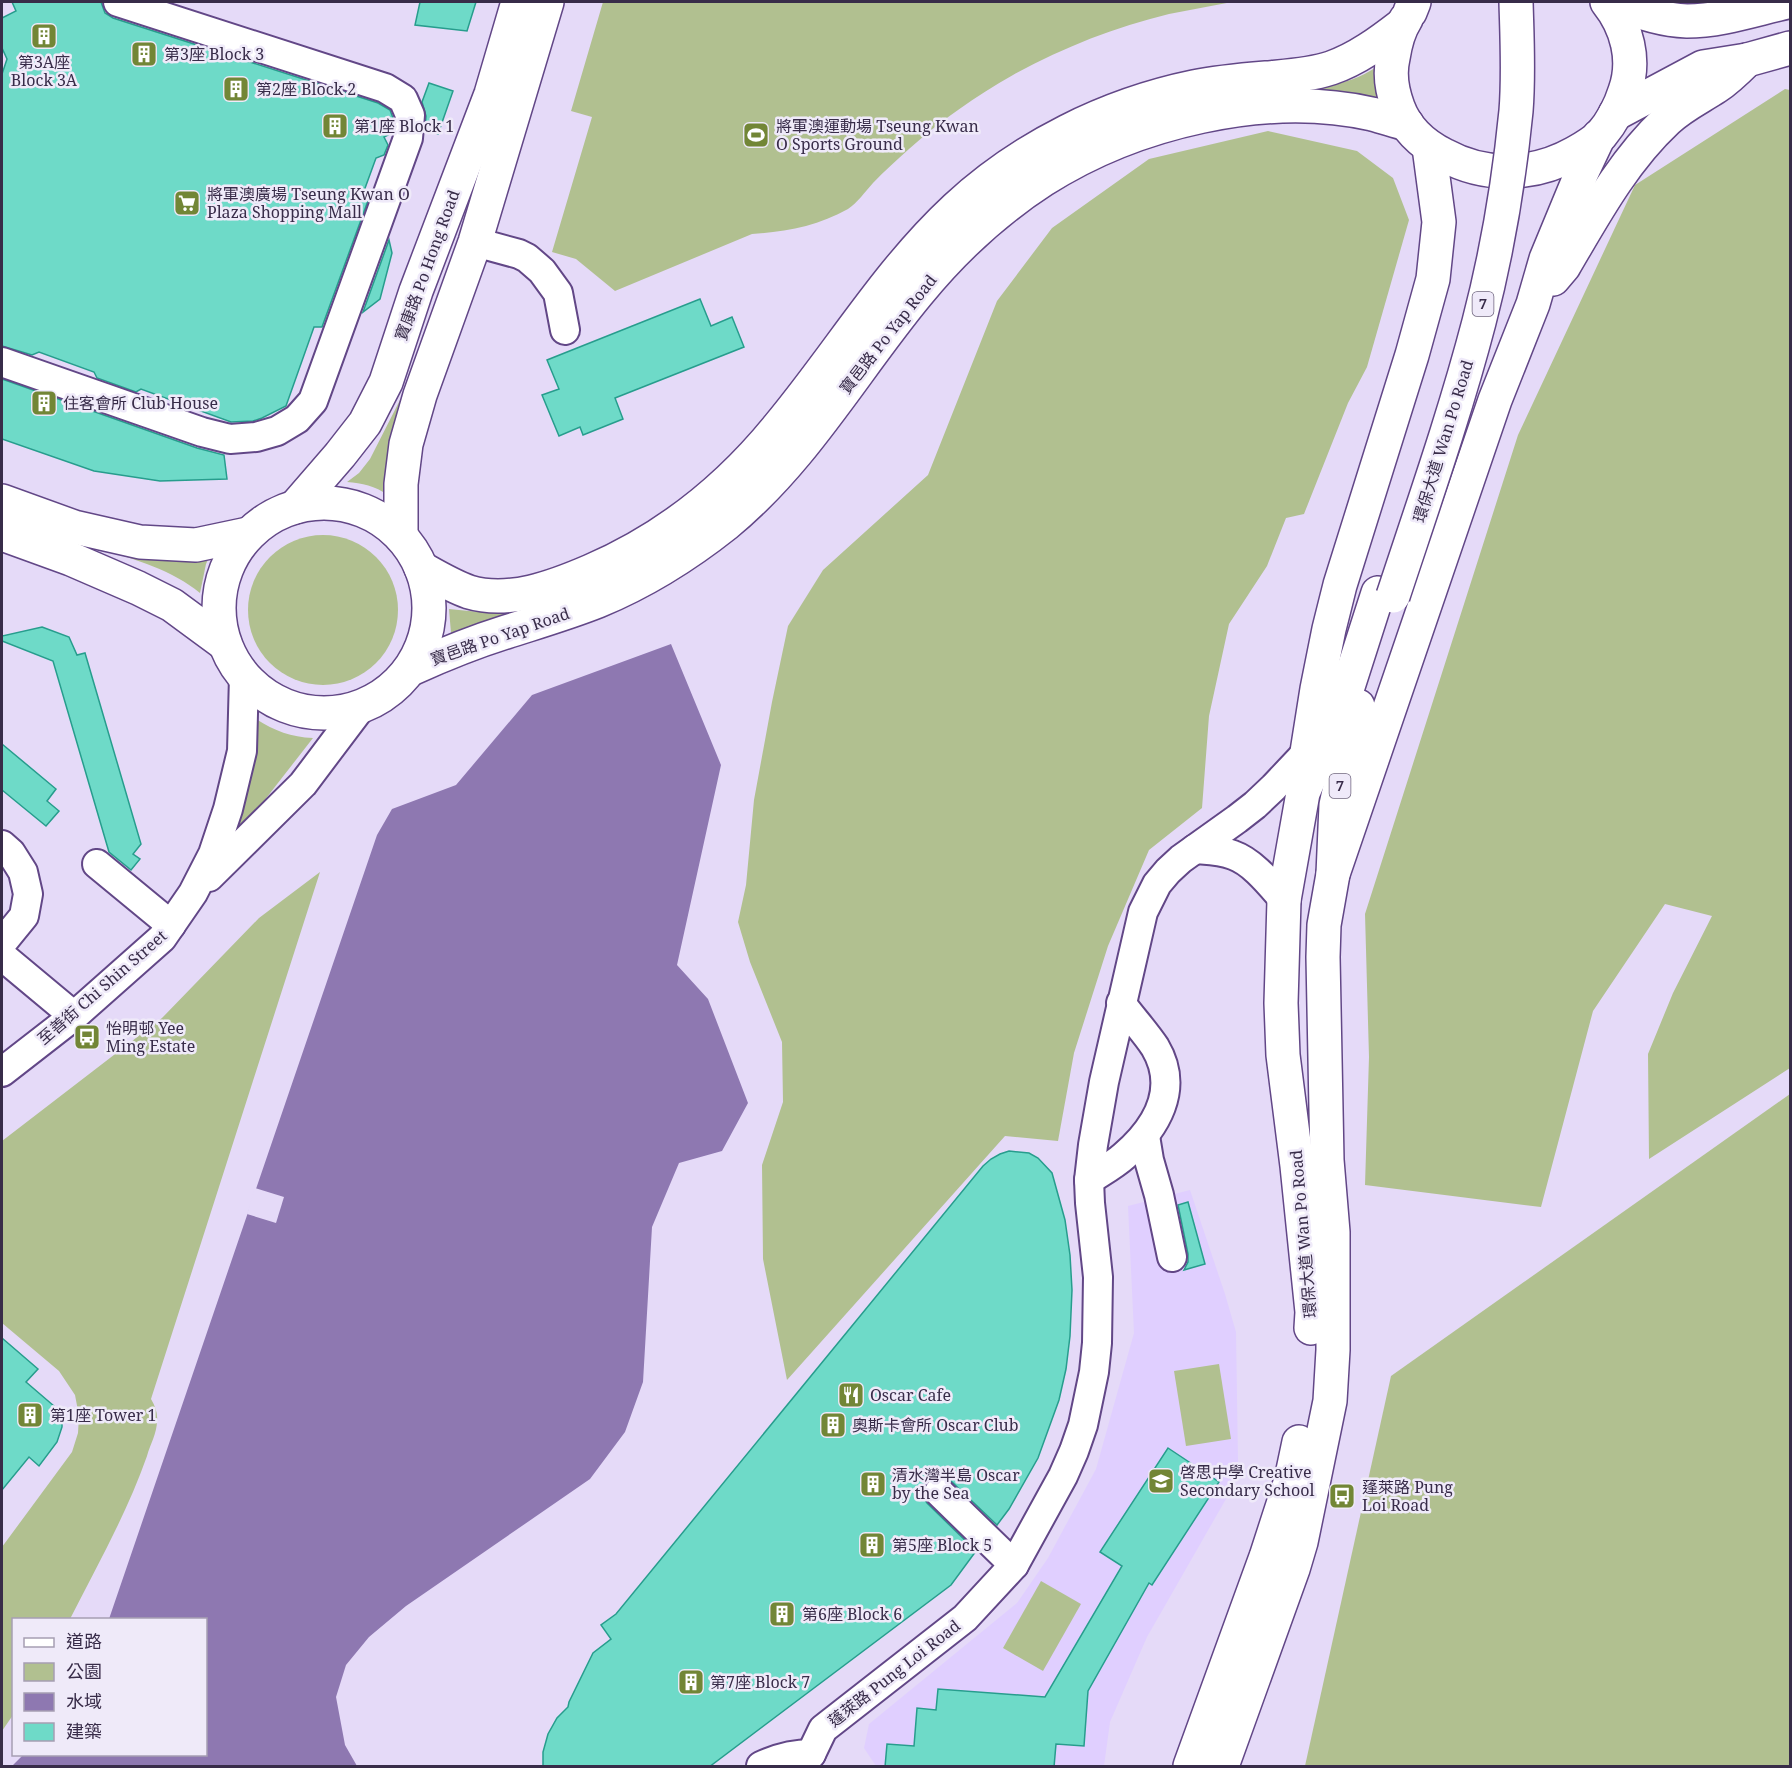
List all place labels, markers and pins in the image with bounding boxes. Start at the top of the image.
building icon: 第3A座 Block 3A [29,21,59,51]
building icon: 第3座 Block 3 [129,39,159,69]
place label: 第3座 Block 3 [164,43,264,65]
place label: 第3A座 Block 3A [11,51,78,91]
building icon: 第2座 Block 2 [221,74,251,104]
place label: 第2座 Block 2 [256,78,356,100]
building icon: 第1座 Block 1 [320,111,350,141]
place label: 第1座 Block 1 [354,115,454,137]
place label: 將軍澳運動場 Tseung Kwan O Sports Ground [776,115,979,155]
sports icon: 將軍澳運動場 Tseung Kwan O Sports Ground [741,120,771,150]
place label: 將軍澳廣場 Tseung Kwan O Plaza Shopping Mall [207,183,410,223]
supermarket icon: 將軍澳廣場 Tseung Kwan O Plaza Shopping Mall [172,188,202,218]
building icon: 住客會所 Club House [29,388,59,418]
place label: 住客會所 Club House [63,392,218,414]
place label: 怡明邨 Yee Ming Estate [106,1017,195,1057]
bus stop icon: 怡明邨 Yee Ming Estate [72,1022,102,1052]
restaurant icon: Oscar Cafe [836,1380,866,1410]
place label: Oscar Cafe [870,1384,951,1406]
building icon: 第1座 Tower 1 [15,1400,45,1430]
place label: 第1座 Tower 1 [50,1404,156,1426]
building icon: 奧斯卡會所 Oscar Club [818,1410,848,1440]
place label: 奧斯卡會所 Oscar Club [852,1414,1019,1436]
place label: 啓思中學 Creative Secondary School [1180,1461,1314,1501]
place label: 清水灣半島 Oscar by the Sea [892,1464,1020,1504]
school or university icon: 啓思中學 Creative Secondary School [1146,1466,1176,1496]
building icon: 清水灣半島 Oscar by the Sea [858,1469,888,1499]
place label: 蓬萊路 Pung Loi Road [1362,1476,1453,1516]
bus stop icon: 蓬萊路 Pung Loi Road [1327,1481,1357,1511]
building icon: 第5座 Block 5 [857,1530,887,1560]
place label: 第5座 Block 5 [892,1534,992,1556]
building icon: 第6座 Block 6 [767,1599,797,1629]
place label: 第6座 Block 6 [802,1603,902,1625]
building icon: 第7座 Block 7 [676,1667,706,1697]
place label: 第7座 Block 7 [710,1671,810,1693]

